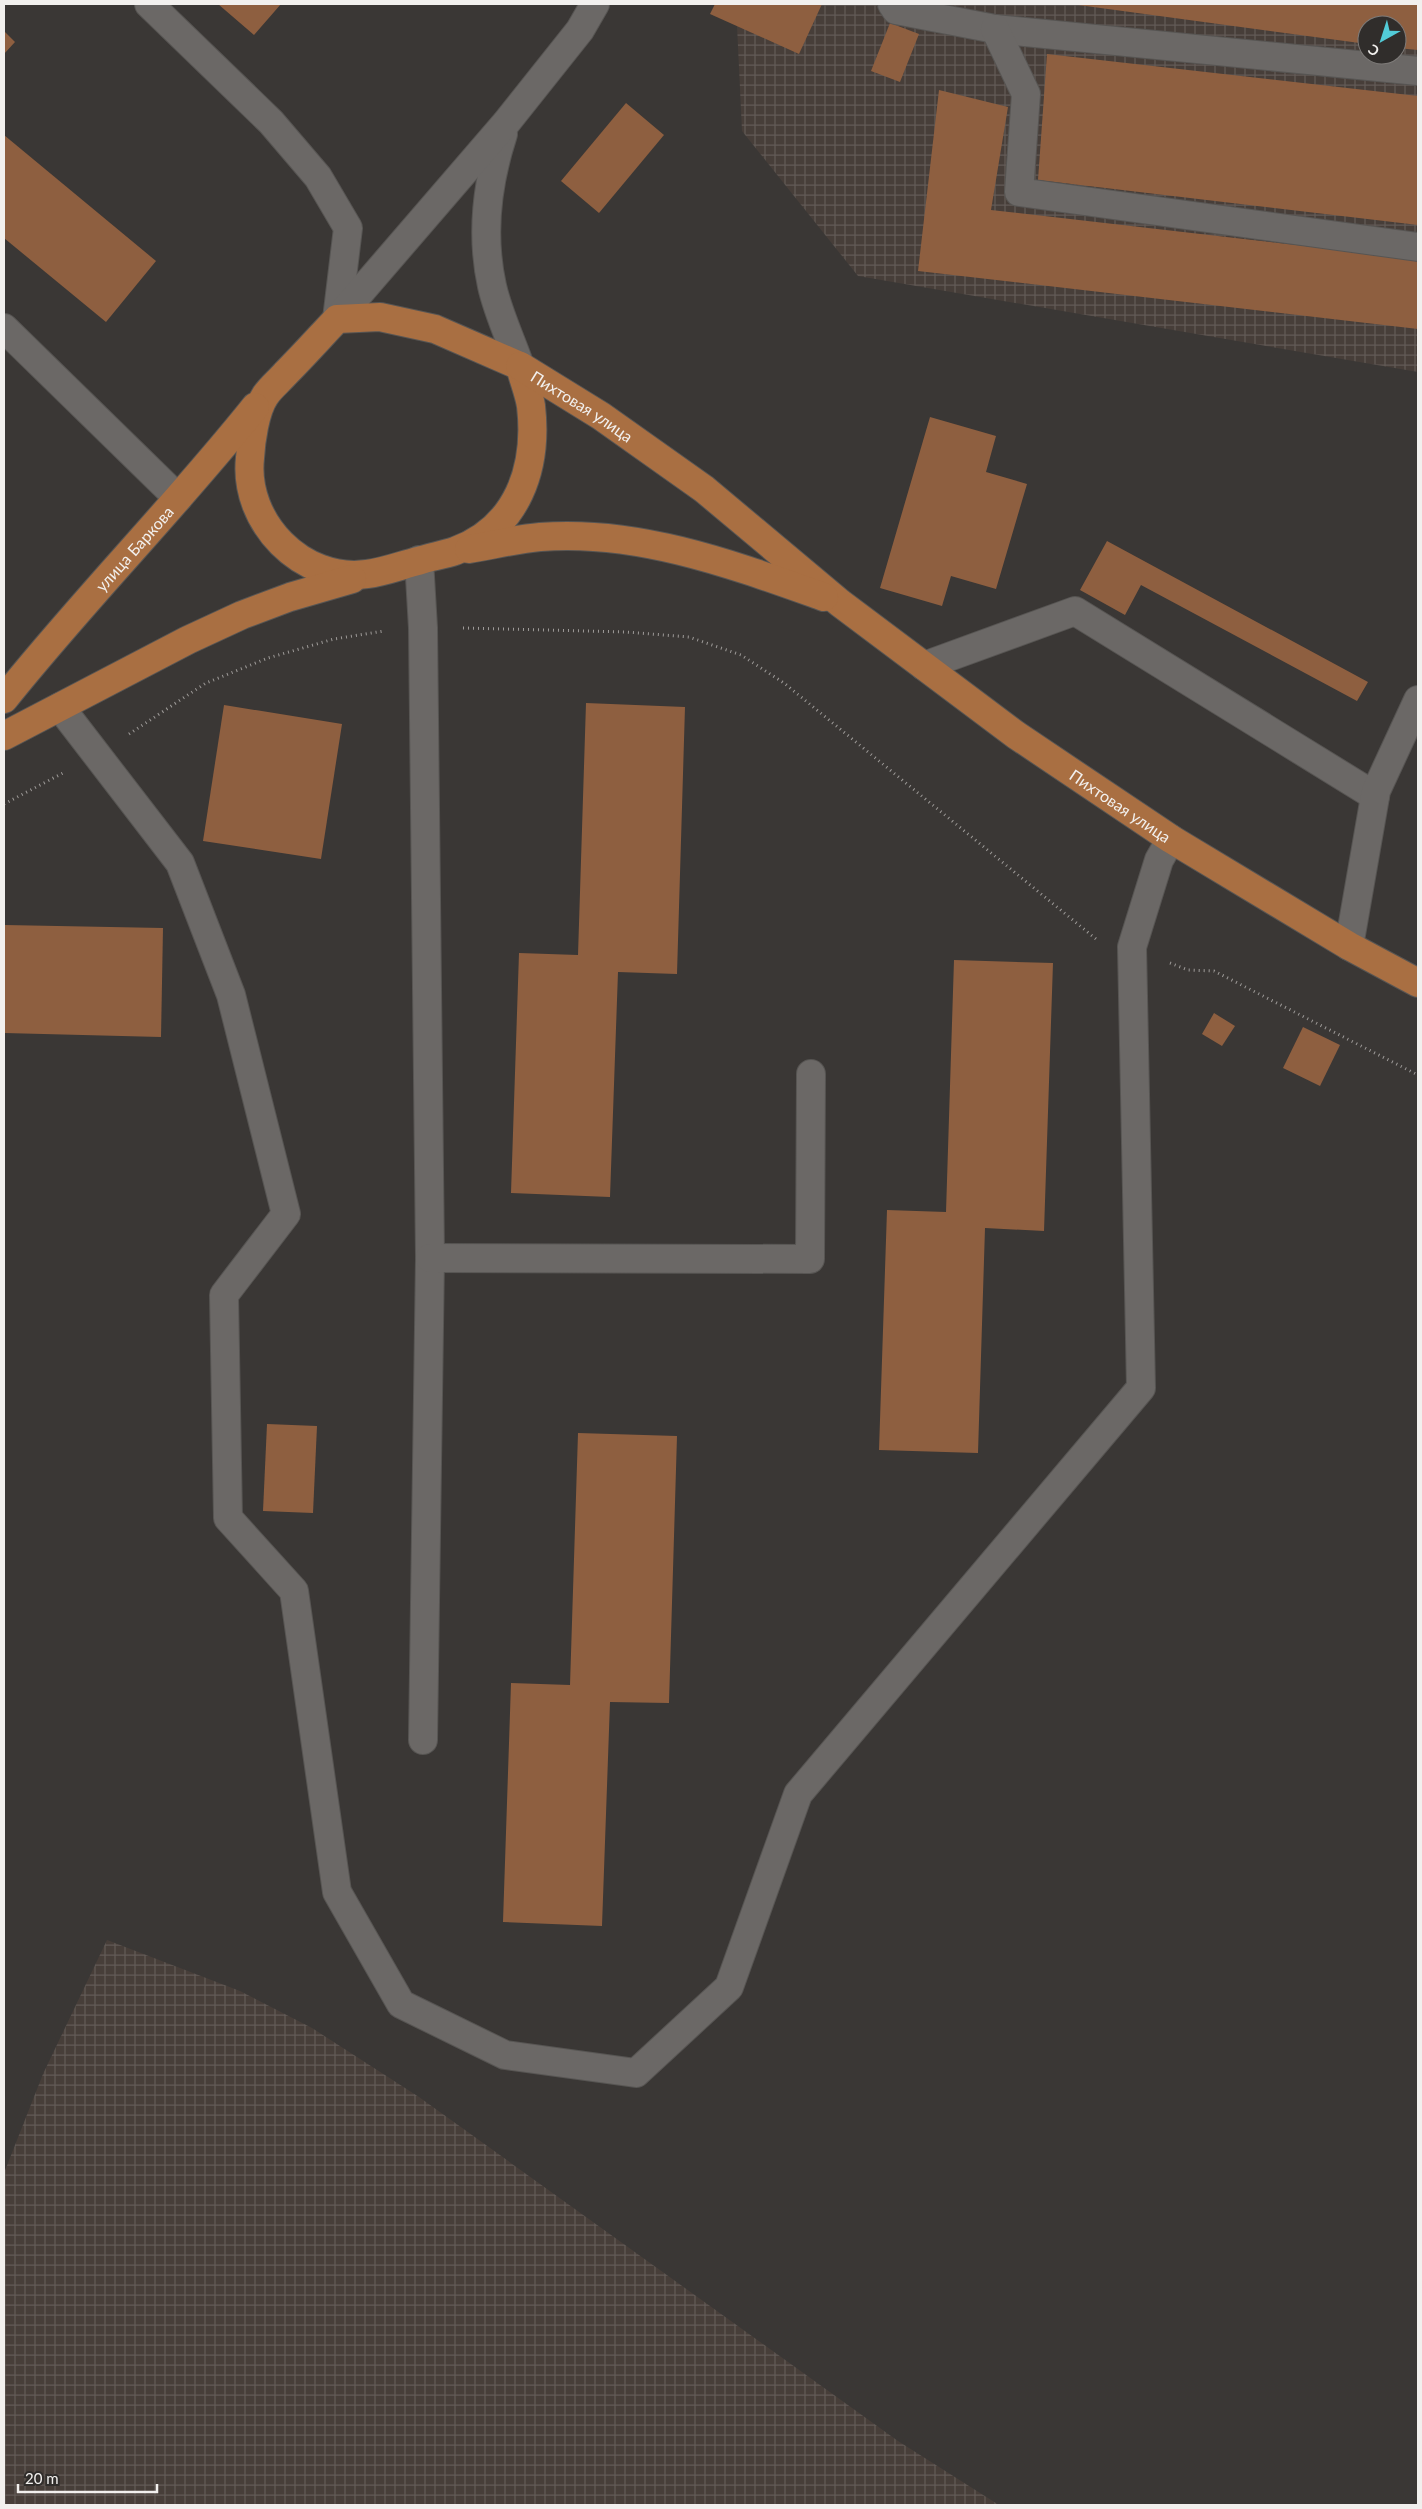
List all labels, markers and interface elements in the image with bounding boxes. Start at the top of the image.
north arrow [1357,15,1407,65]
text: С [1364,41,1382,60]
street label: Пихтовая улица [528,366,637,445]
street label: улица Баркова [91,502,177,595]
street label: Пихтовая улица [1067,765,1175,846]
scale bar [18,2462,156,2494]
text: 20 m [25,2469,59,2487]

